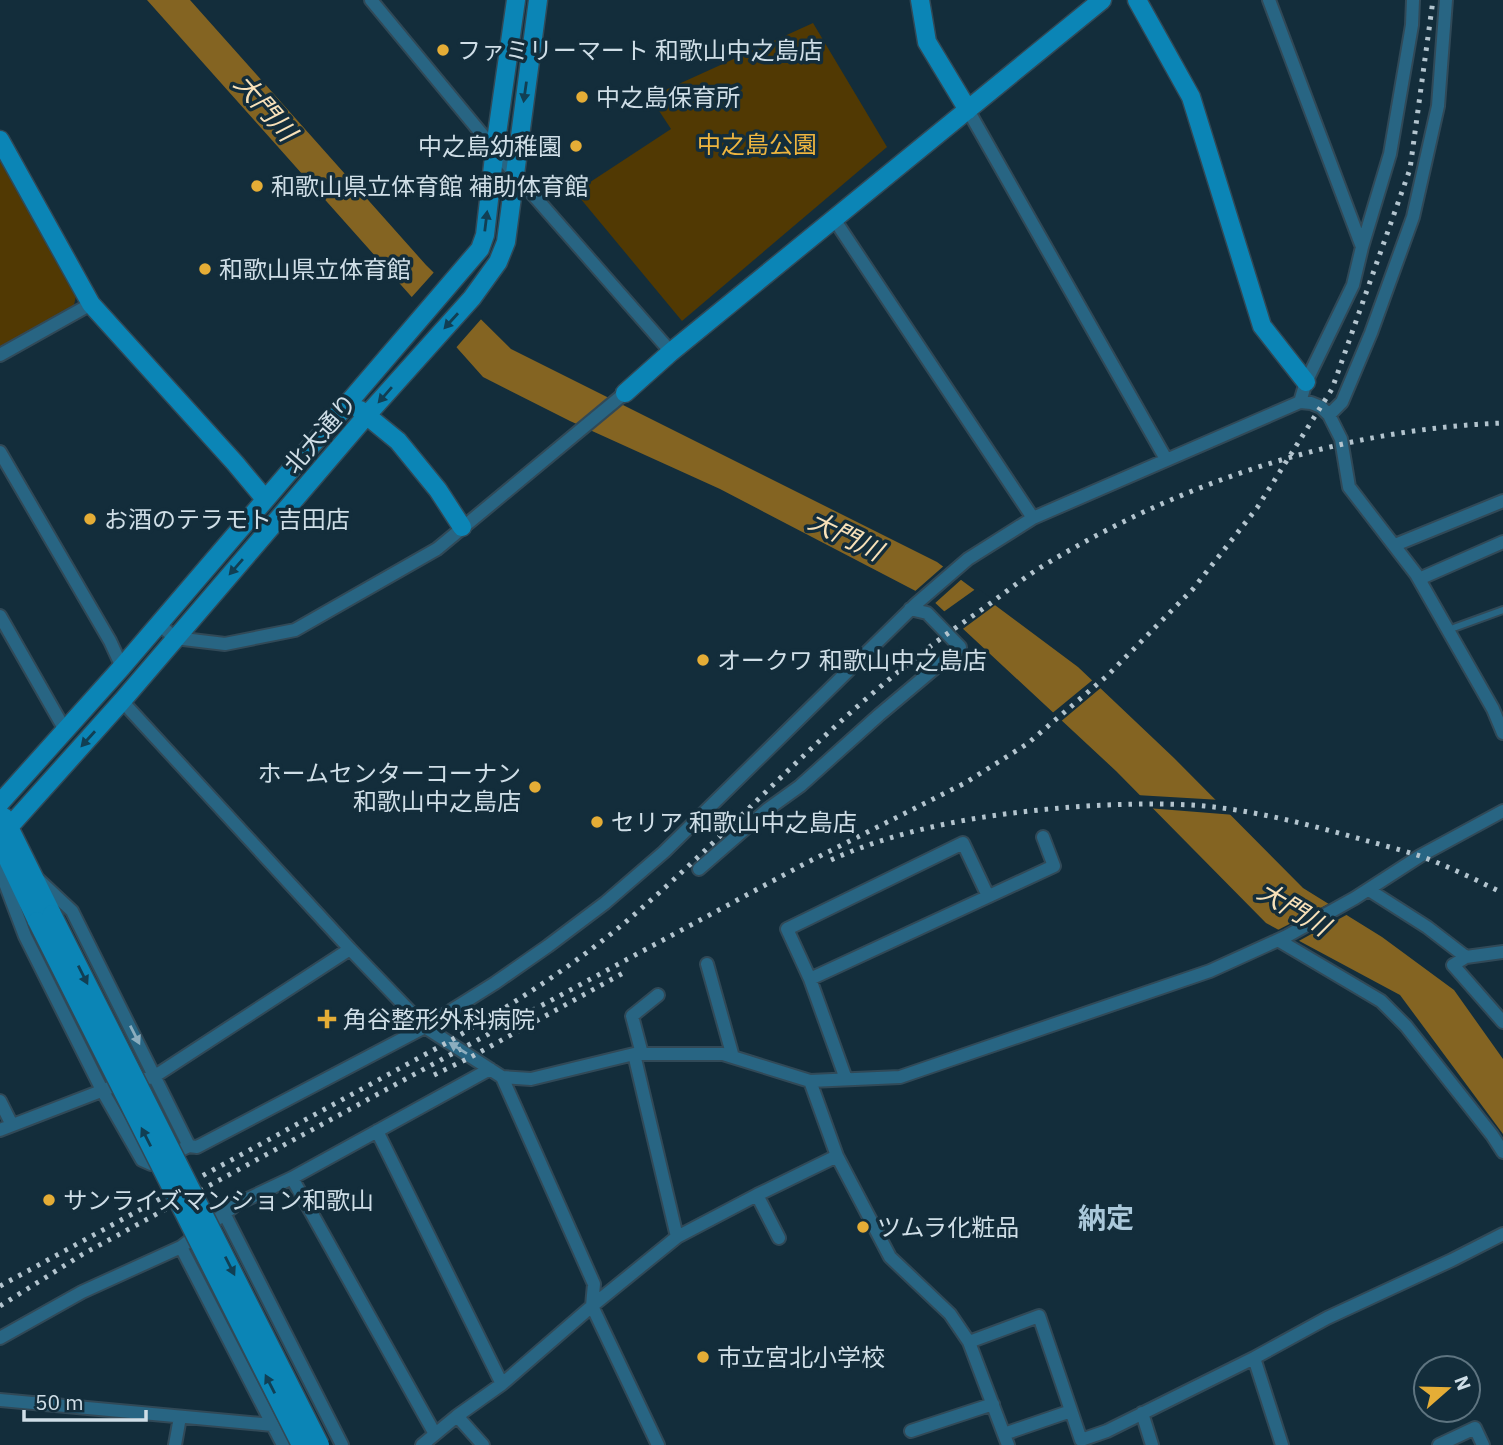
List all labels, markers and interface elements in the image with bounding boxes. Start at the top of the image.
place label: ファミリーマート 和歌山中之島店 [457,34,823,66]
marker: ファミリーマート 和歌山中之島店 [435,42,451,58]
water label: 大門川 [228,66,306,150]
one-way arrow [520,81,531,103]
place label: 中之島保育所 [596,81,740,113]
marker: 中之島保育所 [574,89,590,105]
park label: 中之島公園 [697,128,817,160]
place label: 中之島幼稚園 [418,130,562,162]
marker: 中之島幼稚園 [568,138,584,154]
place label: 和歌山県立体育館 補助体育館 [271,170,589,202]
marker: 和歌山県立体育館 補助体育館 [249,178,265,194]
one-way arrow [481,210,492,232]
place label: 和歌山県立体育館 [219,253,411,285]
marker: 和歌山県立体育館 [197,261,213,277]
one-way arrow [443,312,459,330]
street label: 北大通り [276,386,364,480]
one-way arrow [378,386,394,403]
place label: お酒のテラモト 吉田店 [104,503,350,535]
water label: 大門川 [803,503,891,569]
marker: お酒のテラモト 吉田店 [82,511,98,527]
one-way arrow [228,558,244,576]
place label: オークワ 和歌山中之島店 [717,644,987,676]
marker: オークワ 和歌山中之島店 [695,652,711,668]
one-way arrow [80,730,96,748]
place label: ホームセンターコーナン 和歌山中之島店 [258,757,521,817]
marker: ホームセンターコーナン 和歌山中之島店 [527,779,543,795]
place label: セリア 和歌山中之島店 [611,806,857,838]
marker: セリア 和歌山中之島店 [589,814,605,830]
water label: 大門川 [1252,873,1339,944]
one-way arrow [77,965,88,985]
place label: 角谷整形外科病院 [343,1003,535,1035]
marker: 角谷整形外科病院 [317,1009,337,1029]
one-way arrow [129,1025,140,1045]
one-way arrow [448,1042,467,1055]
one-way arrow [141,1127,152,1147]
place label: サンライズマンション和歌山 [63,1184,374,1216]
marker: サンライズマンション和歌山 [41,1192,57,1208]
district label: 納定 [1078,1199,1134,1236]
place label: ツムラ化粧品 [877,1211,1019,1243]
marker: ツムラ化粧品 [855,1219,871,1235]
one-way arrow [224,1256,235,1276]
place label: 市立宮北小学校 [717,1341,885,1373]
marker: 市立宮北小学校 [695,1349,711,1365]
north arrow [1412,1354,1482,1424]
text: N [1449,1373,1477,1394]
one-way arrow [265,1374,276,1394]
scale bar [24,1378,147,1422]
text: 50 m [35,1388,84,1416]

